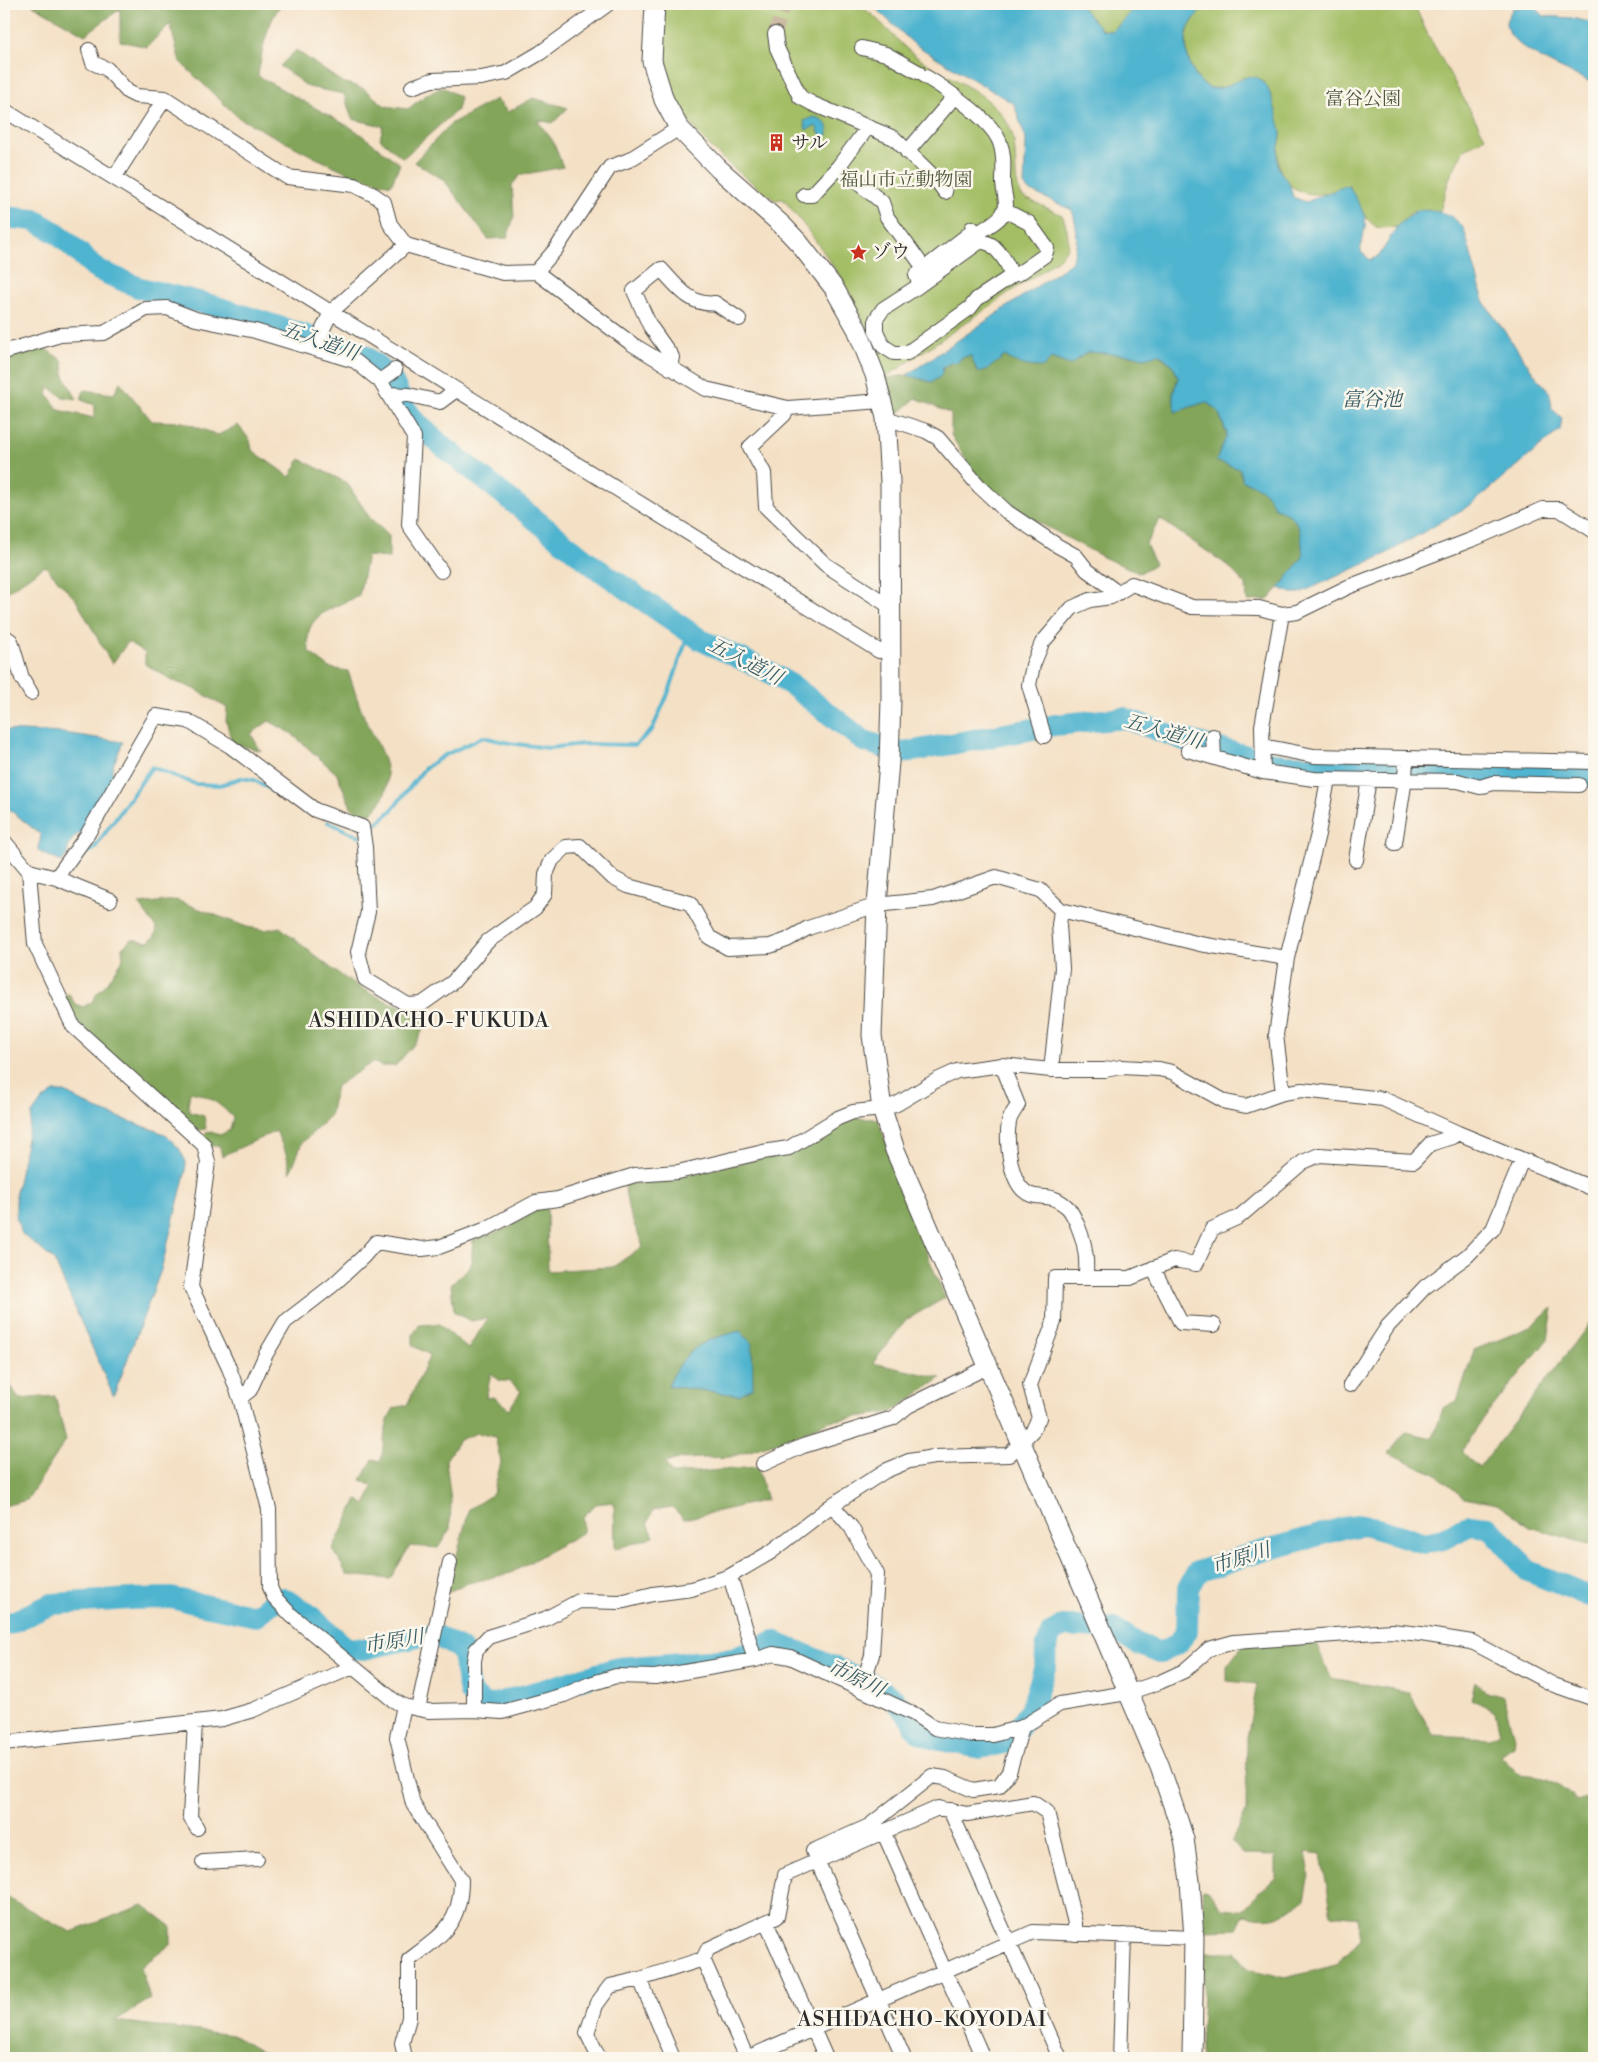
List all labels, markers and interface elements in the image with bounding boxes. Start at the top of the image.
park label: 富谷公園 [1325,87,1401,111]
place label: サル [791,131,828,155]
building icon: サル [767,133,787,153]
park label: 福山市立動物園 [839,168,973,192]
place label: ゾウ [872,240,910,264]
place icon: ゾウ [848,242,868,262]
water label: 五入道川 [278,317,364,367]
water label: 富谷池 [1342,388,1404,413]
water label: 五入道川 [704,633,788,692]
water label: 五入道川 [1121,709,1207,756]
district label: ASHIDACHO-FUKUDA [307,1008,550,1034]
water label: 市原川 [1209,1538,1275,1580]
water label: 市原川 [362,1625,428,1659]
water label: 市原川 [824,1655,890,1704]
district label: ASHIDACHO-KOYODAI [796,2007,1047,2033]

